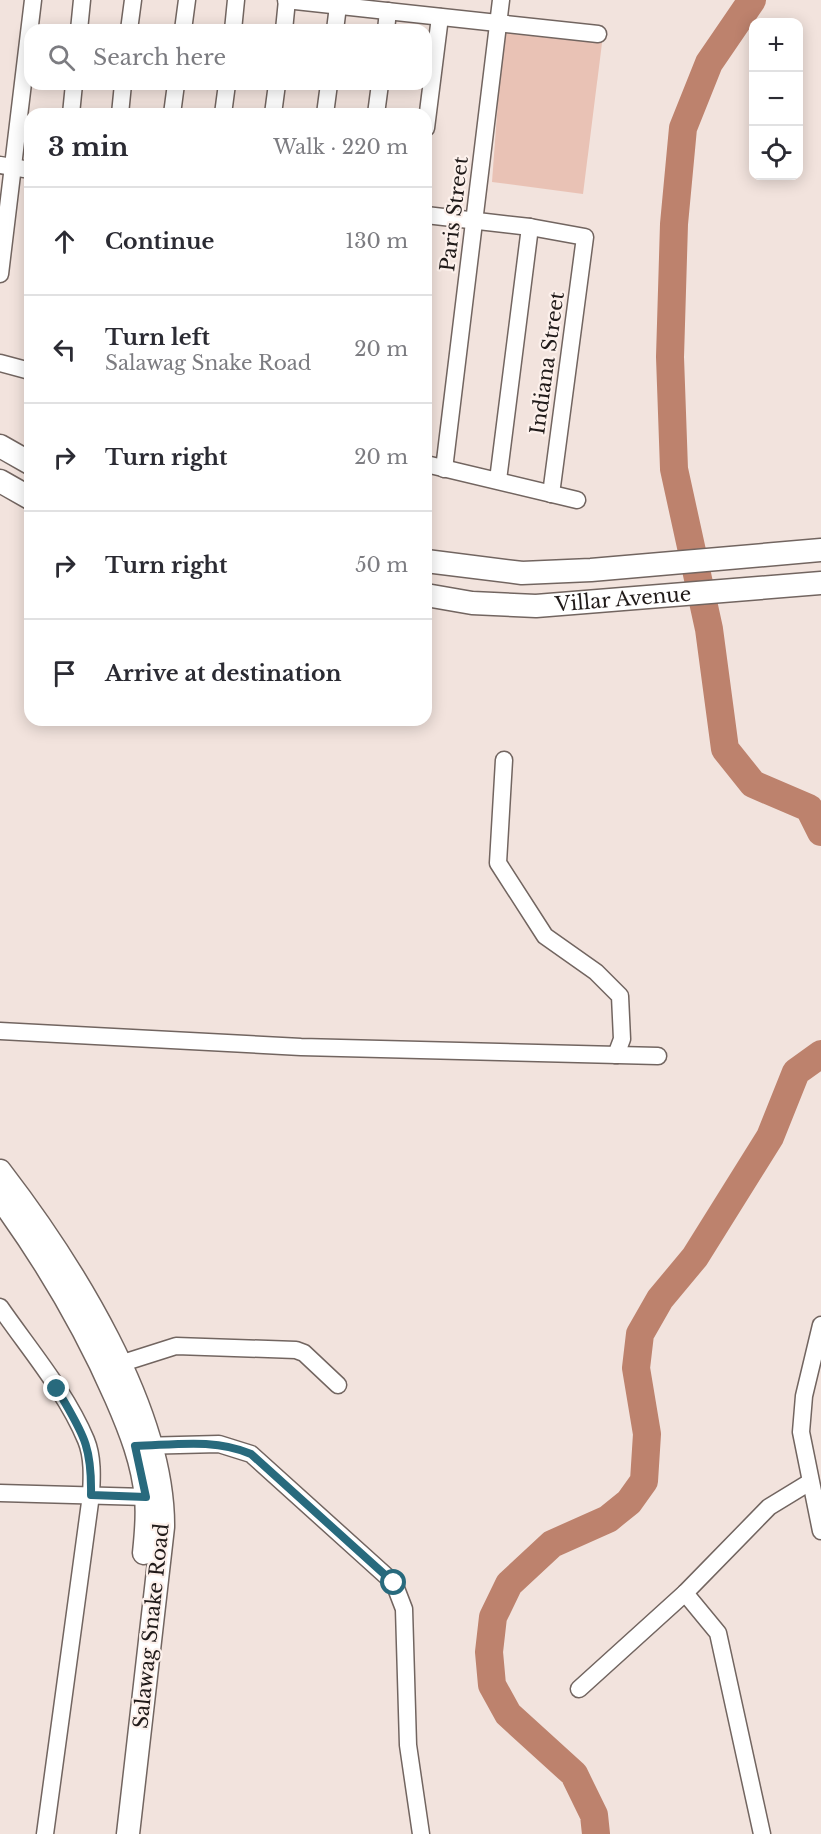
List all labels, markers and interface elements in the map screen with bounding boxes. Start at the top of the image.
map controls [749,18,803,180]
button: + [749,18,803,72]
search box [24,24,432,90]
icon: search [45,41,78,74]
text: Search here [93,44,226,71]
button: − [749,72,803,126]
button: locate [749,126,803,180]
text: 3 min [48,131,129,163]
text: Walk · 220 m [273,135,408,159]
street label: Paris Street [435,155,473,273]
icon: ahead [48,225,81,258]
text: Continue [105,228,214,255]
text: 130 m [345,229,408,253]
street label: Indiana Street [525,290,569,436]
text: Turn left [105,324,210,351]
icon: left [48,333,81,366]
text: 20 m [354,337,408,361]
text: Salawag Snake Road [105,351,311,375]
icon: right [48,441,81,474]
text: Turn right [105,444,227,471]
text: 20 m [354,445,408,469]
icon: right [48,549,81,582]
text: Turn right [105,552,227,579]
text: 50 m [355,553,408,577]
street label: Villar Avenue [553,582,692,617]
icon: arrive [48,657,81,690]
text: Arrive at destination [105,660,342,687]
route end [43,1375,69,1401]
street label: Salawag Snake Road [128,1522,174,1730]
route start [380,1569,406,1595]

